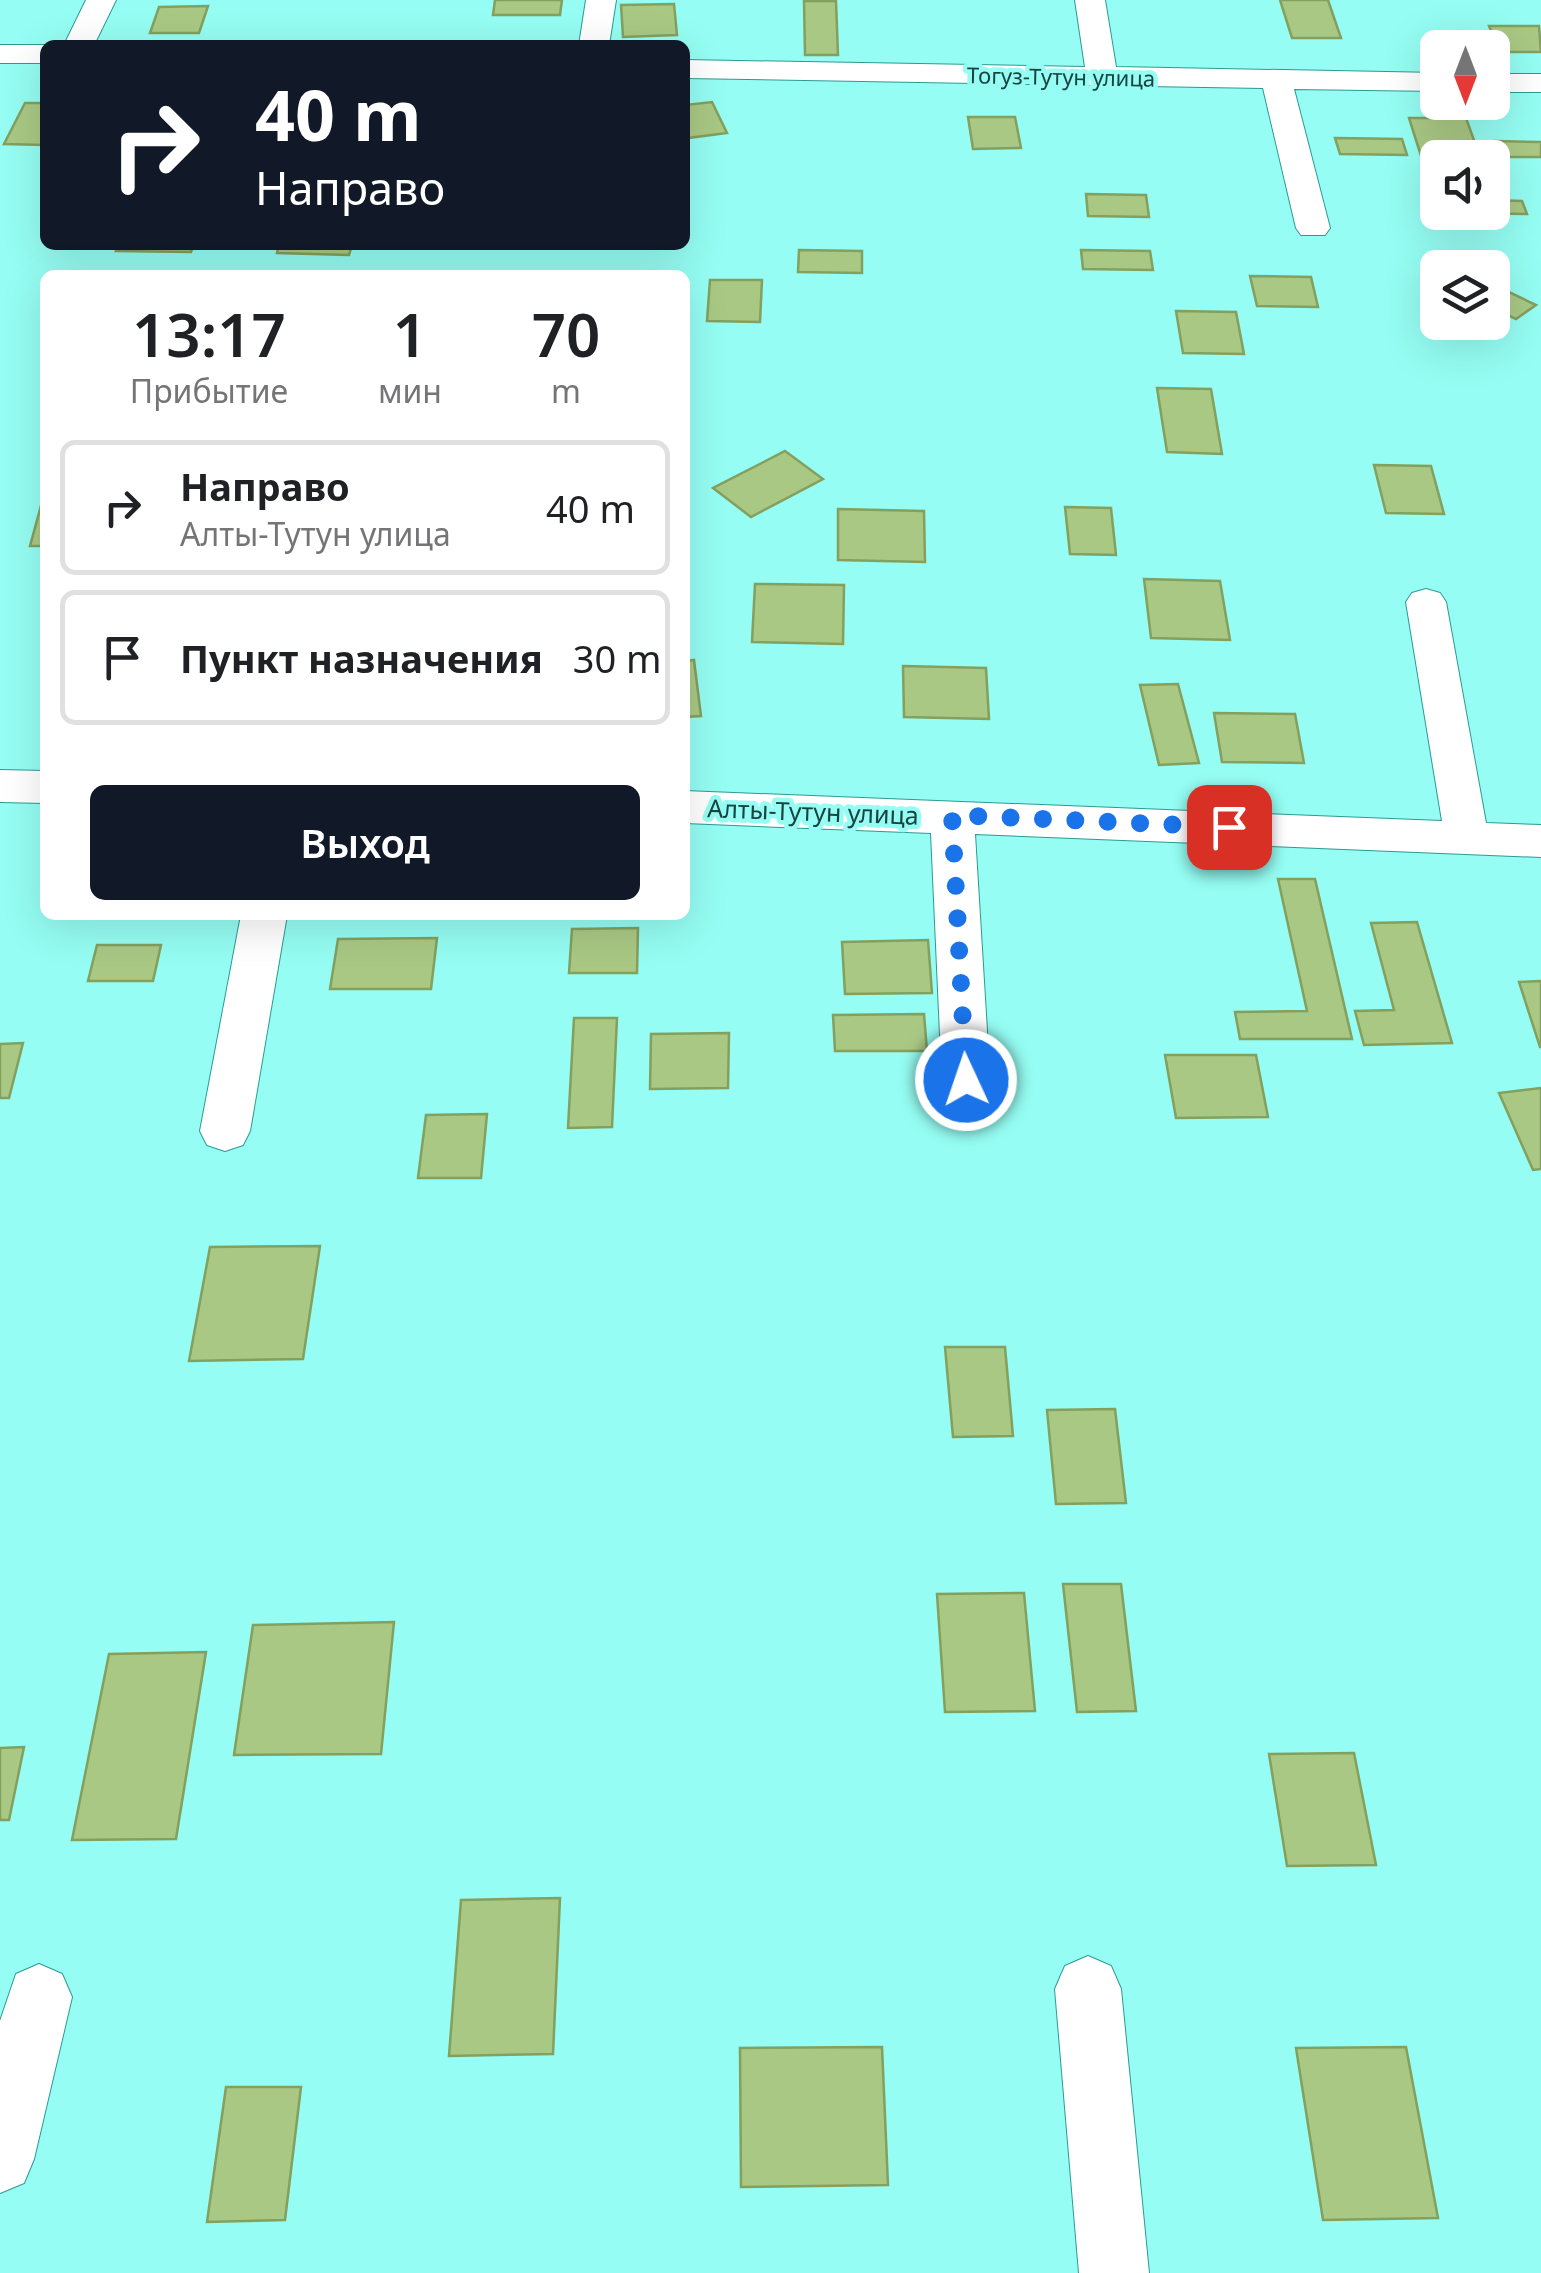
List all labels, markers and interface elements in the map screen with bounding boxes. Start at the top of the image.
north arrow [1420,30,1510,120]
map controls [1420,30,1510,340]
street label: Тогуз-Тутун улица [967,59,1155,93]
text: 40 m [255,66,422,162]
icon: right [90,80,220,210]
button: sound [1420,140,1510,230]
text: Направо [255,157,445,218]
button: layers [1420,250,1510,340]
text: 13:17 [132,293,286,375]
text: 1 [393,293,427,375]
text: 70 [532,293,600,375]
text: Прибытие [130,369,288,412]
text: мин [378,369,442,412]
text: m [551,369,581,412]
text: Направо [180,460,350,512]
icon: right [95,480,150,535]
text: 40 m [546,482,635,534]
text: Алты-Тутун улица [180,512,451,555]
icon: arrive [95,630,150,685]
text: Пункт назначения [180,632,543,684]
text: 30 m [573,632,662,684]
button: Выход [90,785,640,900]
pin [1187,785,1272,870]
street label: Алты-Тутун улица [707,790,919,832]
icon: arrive [1202,800,1257,855]
position arrow [914,1028,1018,1132]

